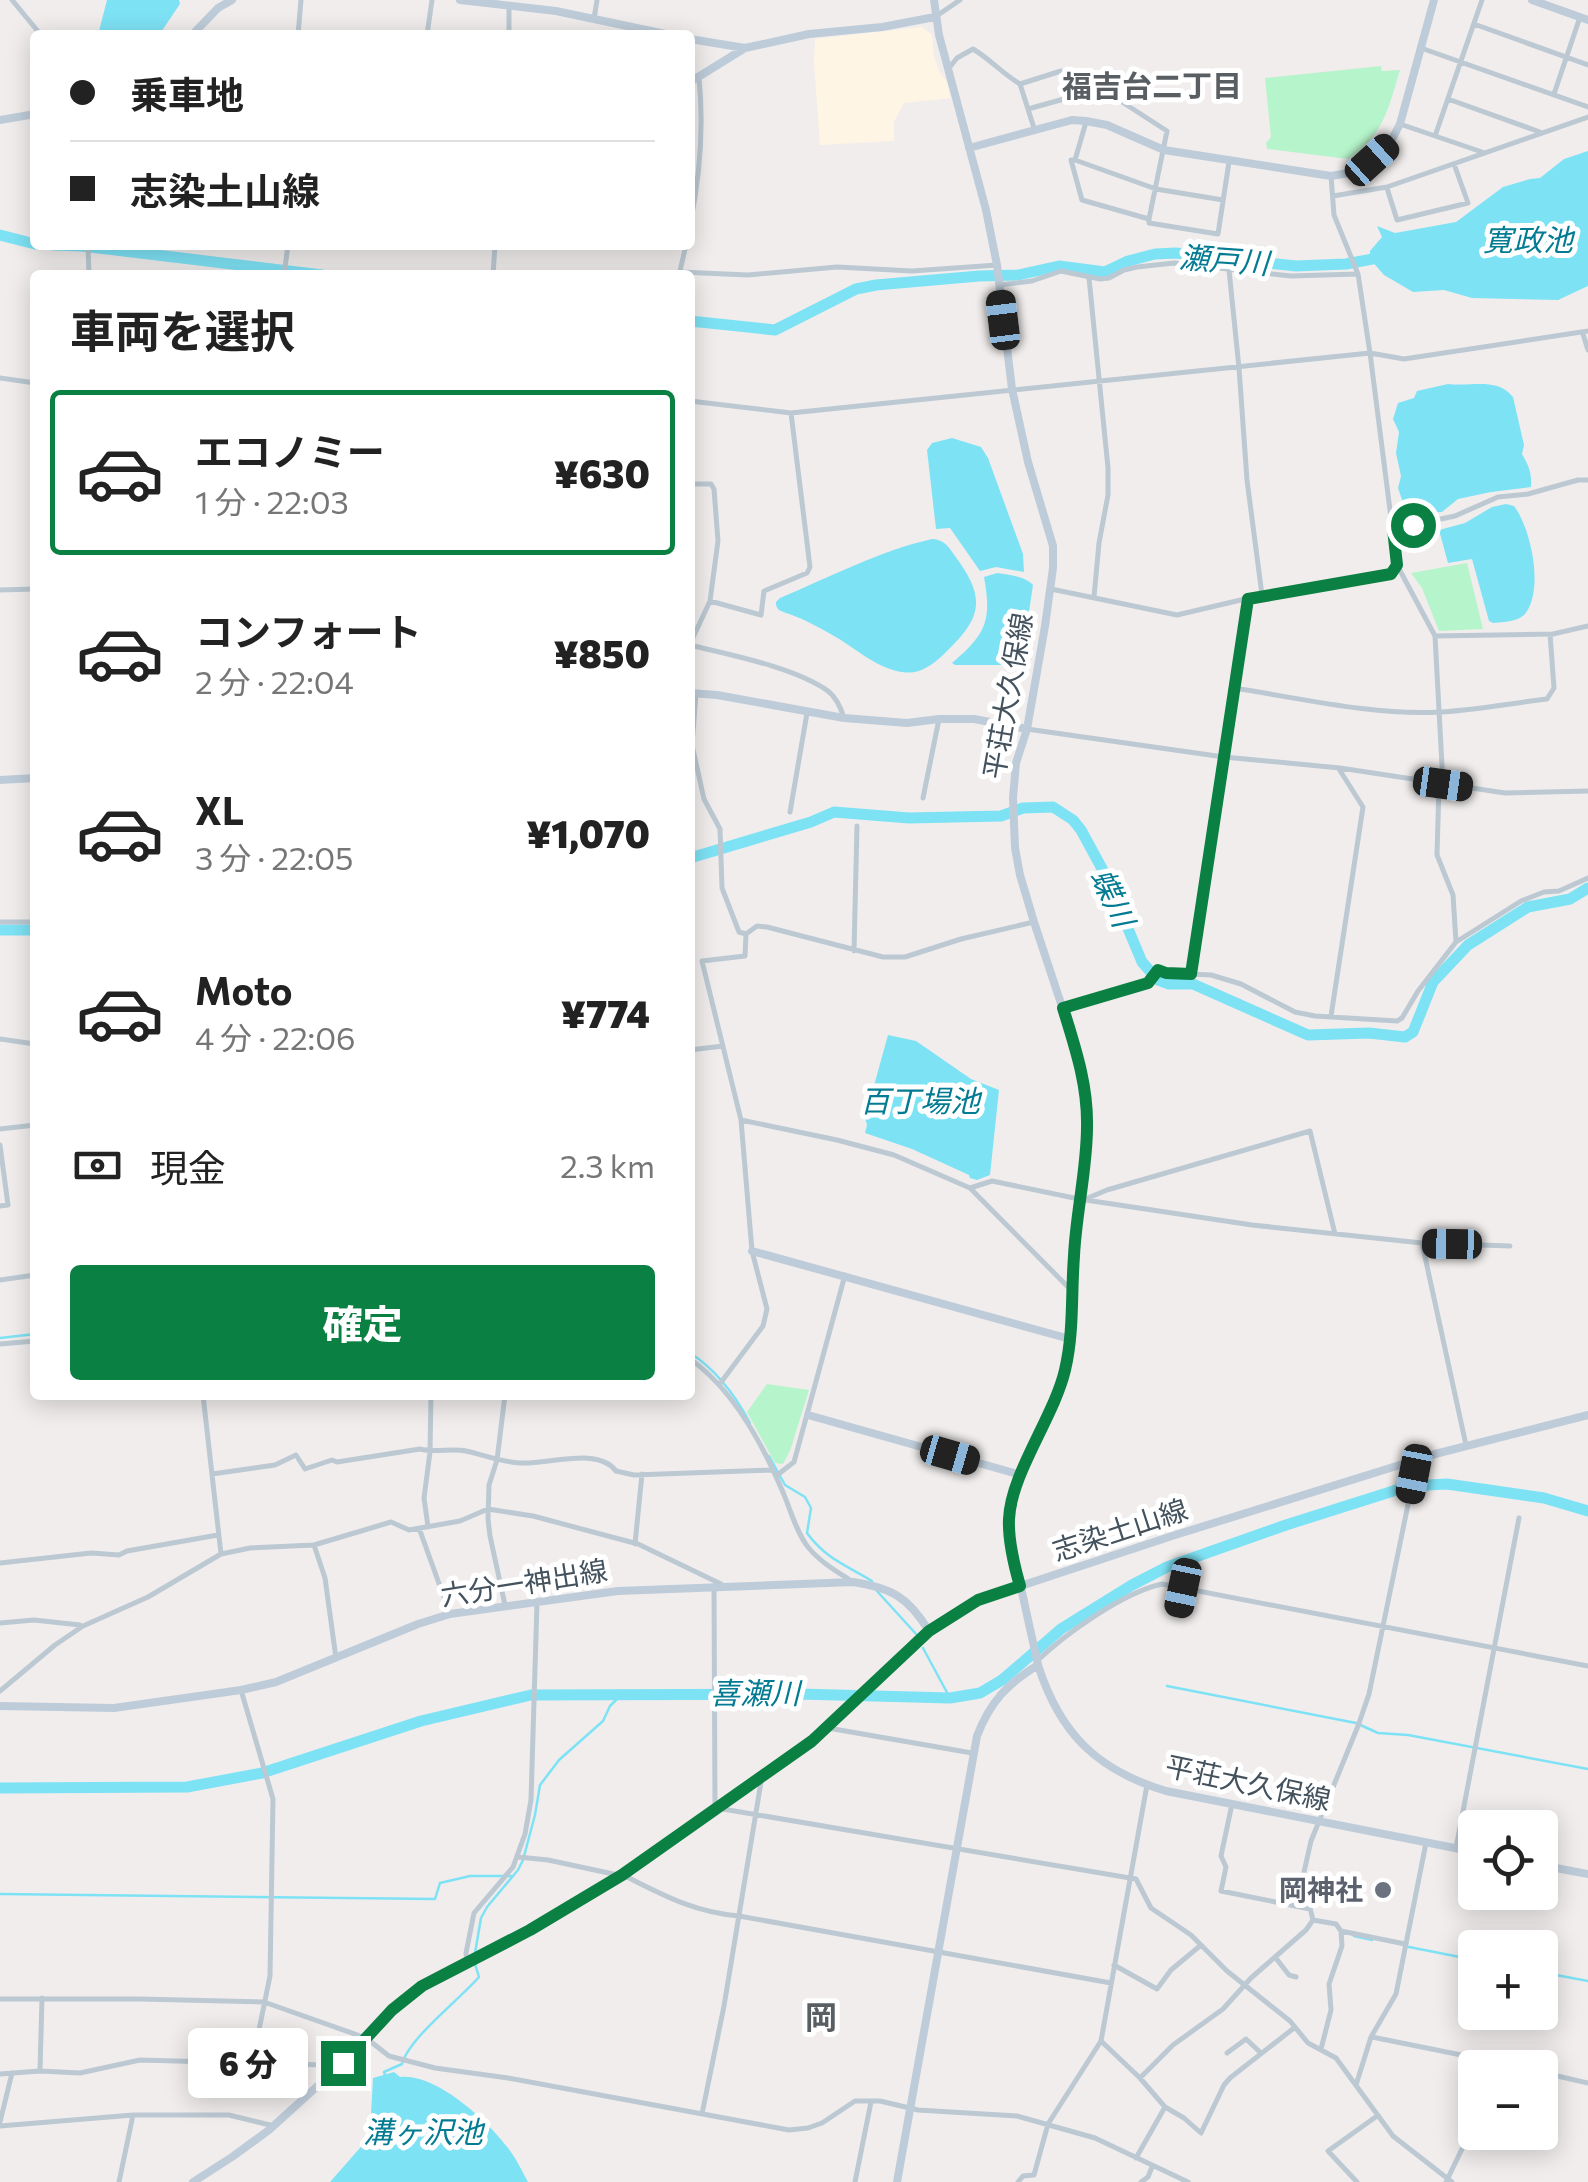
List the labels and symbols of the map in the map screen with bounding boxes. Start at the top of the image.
district label: 福吉台二丁目 [1062,66,1242,103]
car [1340,129,1404,191]
water label: 寛政池 [1483,220,1576,257]
water label: 瀬戸川 [1178,237,1273,280]
car [984,288,1022,352]
route start [1391,503,1436,548]
street label: 平荘大久保線 [976,610,1038,782]
car [1411,765,1475,803]
water label: 蝶川 [1085,862,1145,935]
water label: 百丁場池 [860,1081,983,1118]
car [1422,1228,1482,1260]
car [917,1432,983,1478]
car [1394,1442,1434,1506]
street label: 志染土山線 [1048,1491,1192,1567]
street label: 六分一神出線 [438,1552,609,1612]
car [1162,1556,1204,1620]
water label: 喜瀬川 [710,1673,803,1710]
street label: 平荘大久保線 [1163,1748,1334,1816]
place label: 岡神社 [1279,1872,1363,1906]
marker: 岡神社 [1372,1879,1394,1901]
district label: 岡 [805,1996,837,2036]
callout: 6 分 [188,2028,308,2098]
route end [321,2041,366,2086]
water label: 溝ヶ沢池 [363,2112,486,2149]

